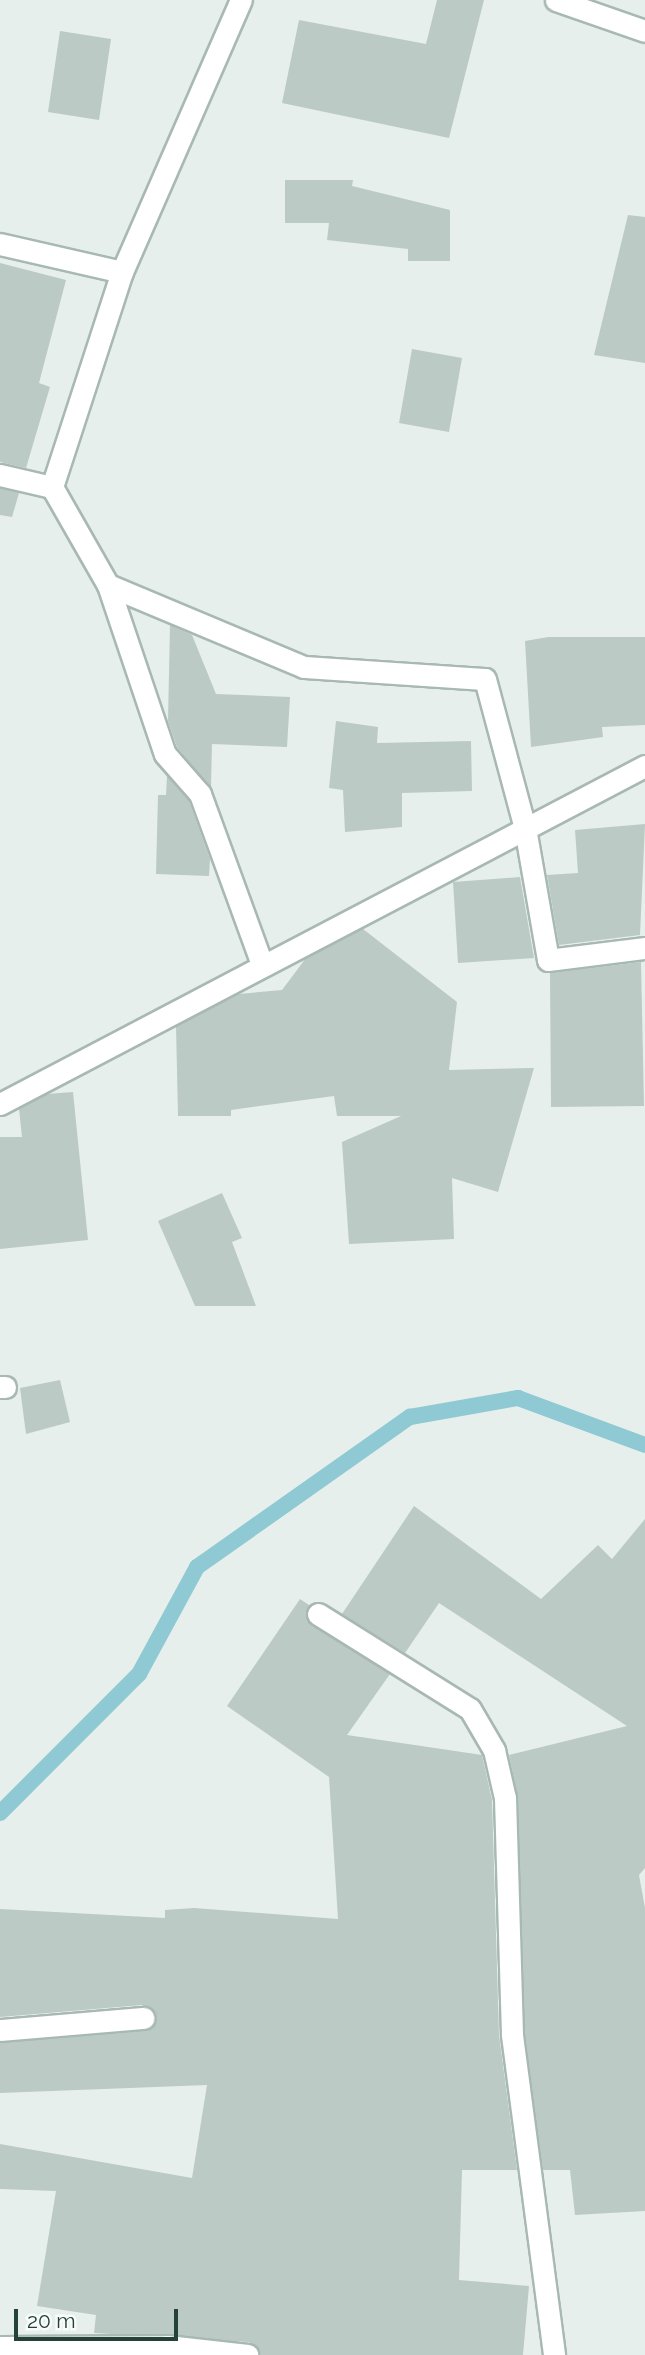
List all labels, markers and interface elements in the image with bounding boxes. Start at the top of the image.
scale bar [18,2296,182,2340]
text: 20 m [27,2308,75,2333]

